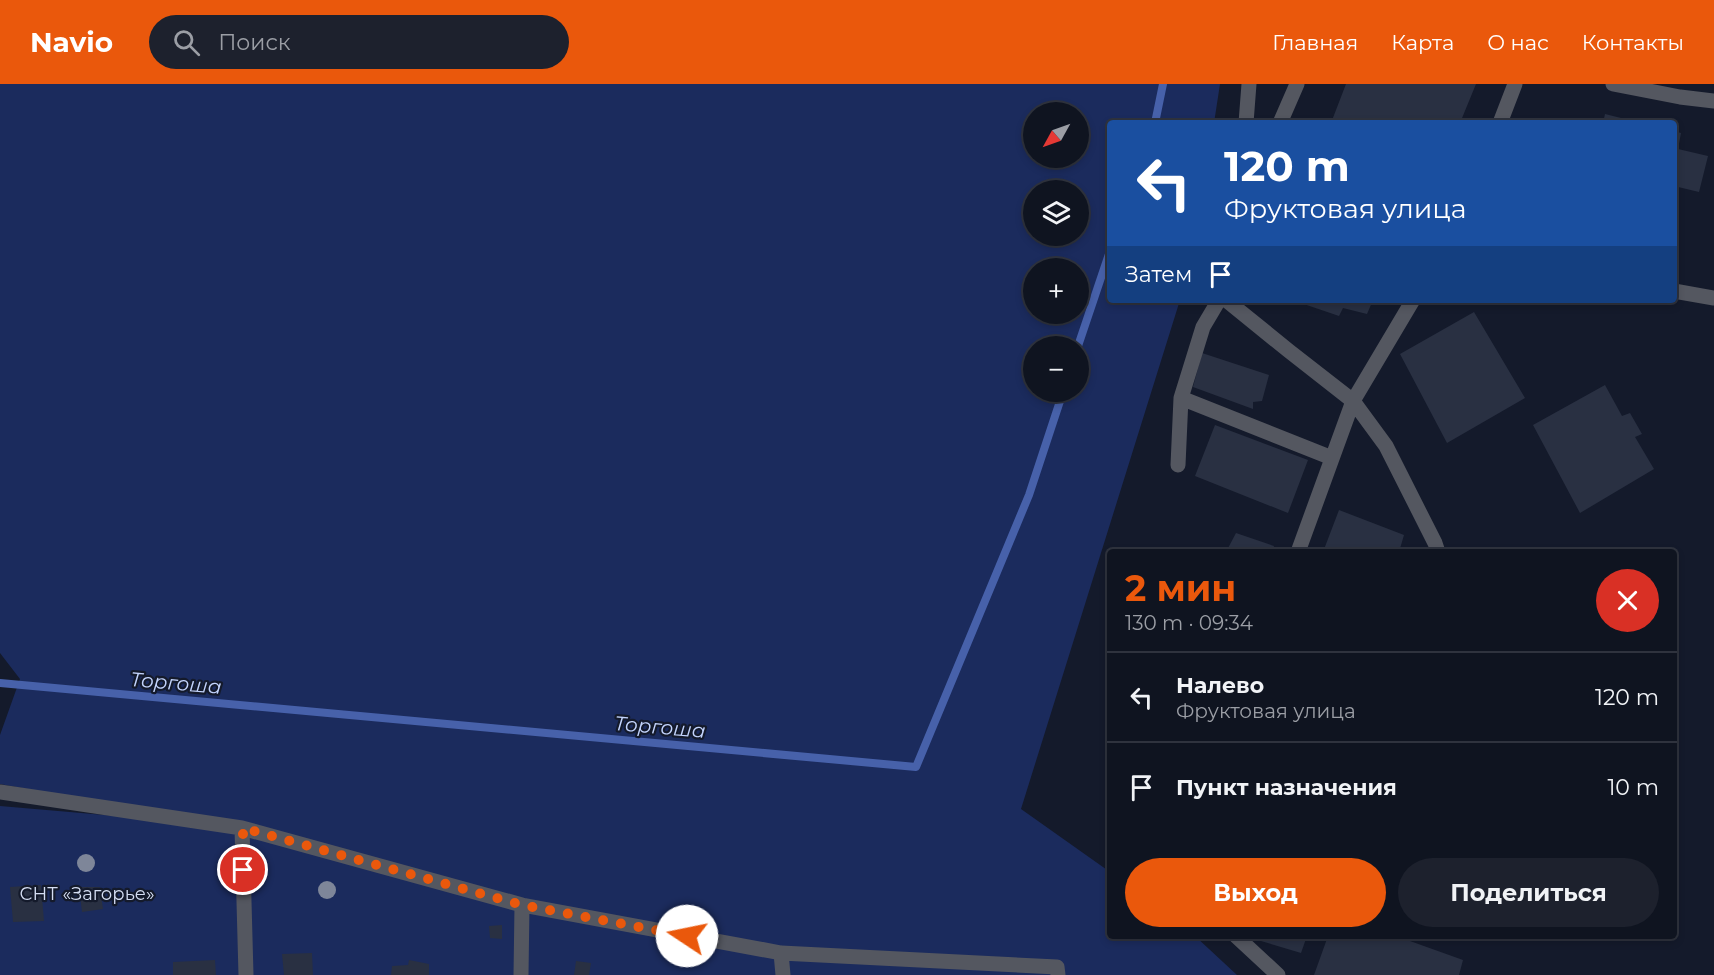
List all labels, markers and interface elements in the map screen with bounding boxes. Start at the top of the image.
search box [149,15,569,69]
text: Navio [30,25,113,59]
icon: search [170,26,203,59]
text: Поиск [218,29,291,56]
text: Главная [1272,30,1358,55]
text: Карта [1391,30,1454,55]
text: О нас [1487,30,1549,55]
text: Контакты [1582,30,1684,55]
north arrow [1023,102,1089,168]
map controls [1023,102,1089,402]
text: 120 m [1224,140,1350,192]
icon: left [1125,144,1203,222]
button: layers [1023,180,1089,246]
text: Фруктовая улица [1224,192,1467,225]
button: + [1023,258,1089,324]
icon: arrive [1204,258,1237,291]
text: Затем [1125,261,1192,288]
button: − [1023,336,1089,402]
text: 2 мин [1125,566,1236,610]
button: close [1596,569,1659,632]
text: 130 m · 09:34 [1125,611,1253,635]
water label: Торгоша [129,667,223,699]
text: Налево [1176,672,1264,699]
icon: left [1125,681,1158,714]
text: 120 m [1595,684,1659,711]
text: Фруктовая улица [1176,699,1356,723]
water label: Торгоша [613,711,707,743]
icon: arrive [1125,771,1158,804]
text: Пункт назначения [1176,774,1397,801]
text: 10 m [1607,774,1659,801]
pin [217,844,268,895]
icon: arrive [226,853,259,886]
button: Выход [1125,858,1386,927]
button: Поделиться [1398,858,1659,927]
park label: СНТ «Загорье» [20,883,154,905]
position arrow [655,904,719,968]

